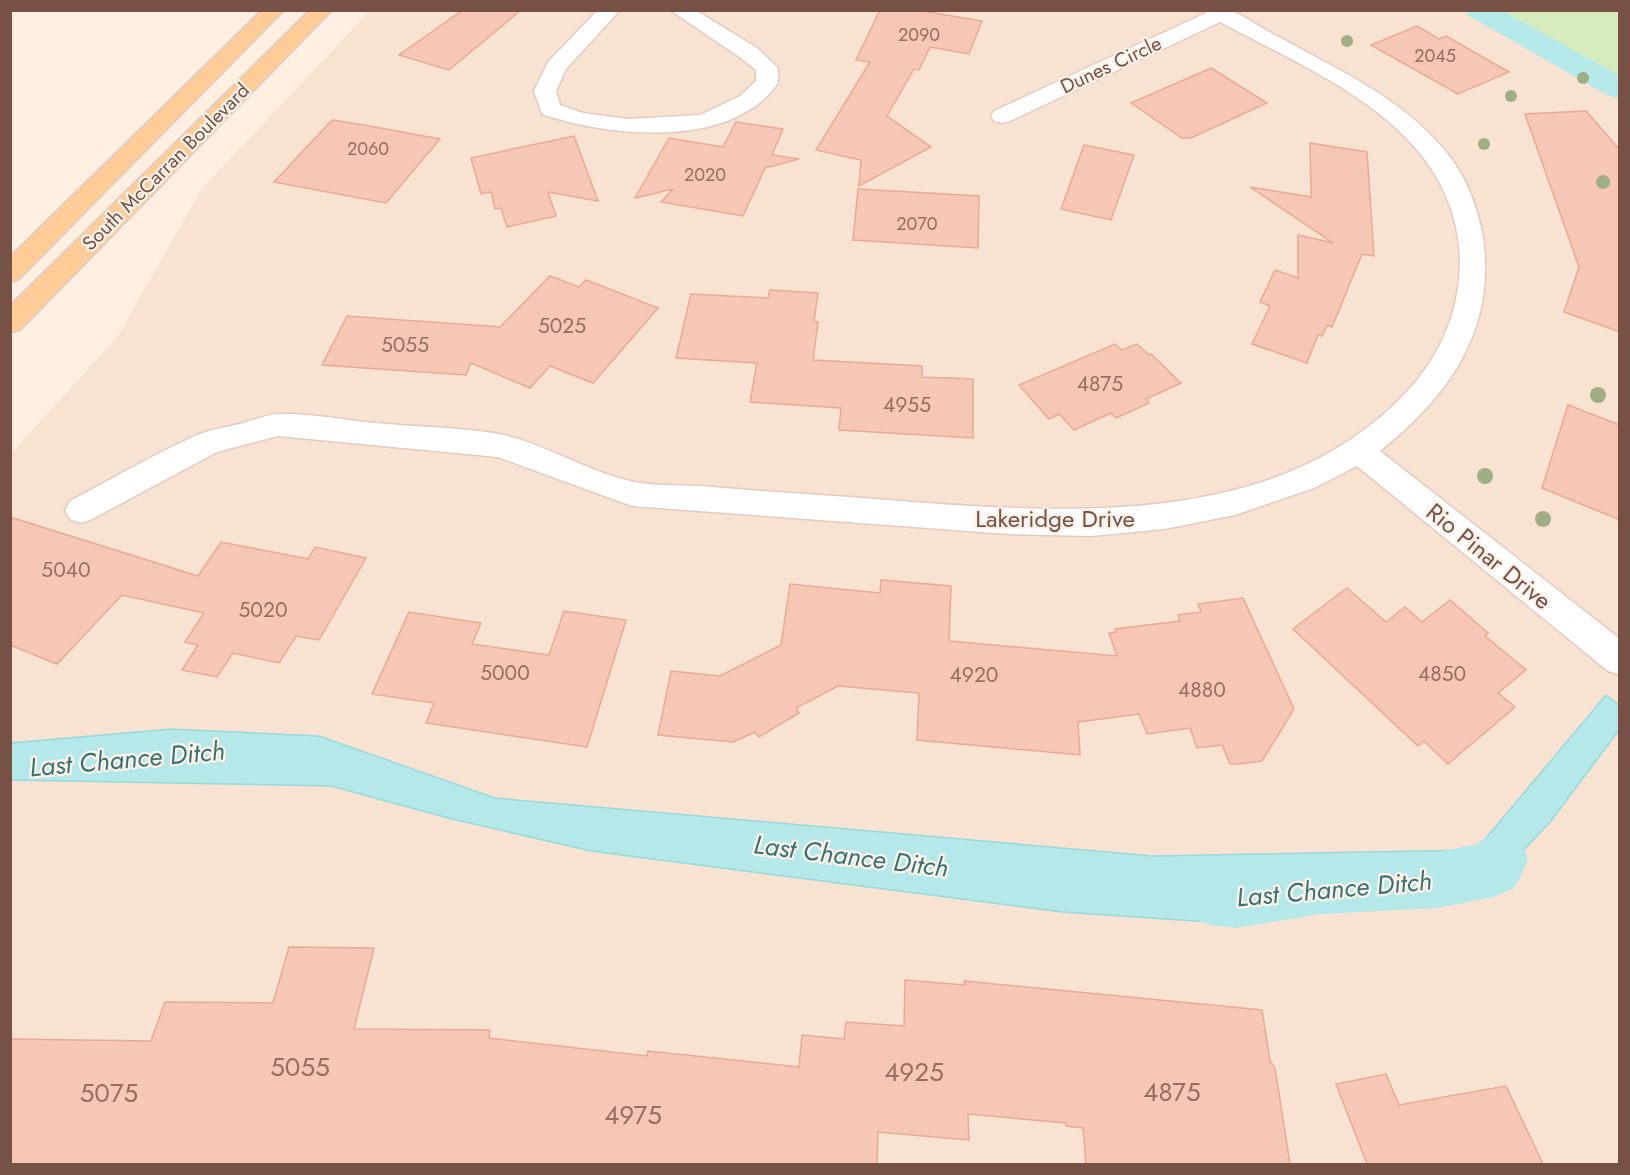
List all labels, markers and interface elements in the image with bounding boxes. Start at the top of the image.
house number: 2090 [898,22,940,48]
street label: Dunes Circle [1056,29,1166,101]
house number: 2045 [1414,43,1456,69]
street label: South McCarran Boulevard [76,77,256,257]
house number: 2060 [347,136,389,162]
house number: 2020 [684,162,726,188]
house number: 2070 [896,211,938,237]
house number: 5025 [538,311,586,341]
house number: 5055 [381,330,429,360]
house number: 4875 [1077,369,1123,399]
house number: 4955 [883,390,931,420]
street label: Rio Pinar Drive [1419,494,1559,618]
street label: Lakeridge Drive [975,501,1135,536]
house number: 5040 [41,555,91,585]
house number: 5020 [239,595,288,625]
house number: 5000 [480,658,530,688]
house number: 4850 [1418,659,1466,689]
house number: 4920 [950,660,998,690]
house number: 4880 [1178,675,1226,705]
water label: Last Chance Ditch [28,732,226,786]
water label: Last Chance Ditch [751,825,951,887]
water label: Last Chance Ditch [1235,862,1433,916]
house number: 5055 [270,1048,330,1086]
house number: 4925 [884,1053,944,1091]
house number: 4875 [1143,1073,1201,1111]
house number: 5075 [80,1074,138,1112]
house number: 4975 [604,1096,662,1134]

